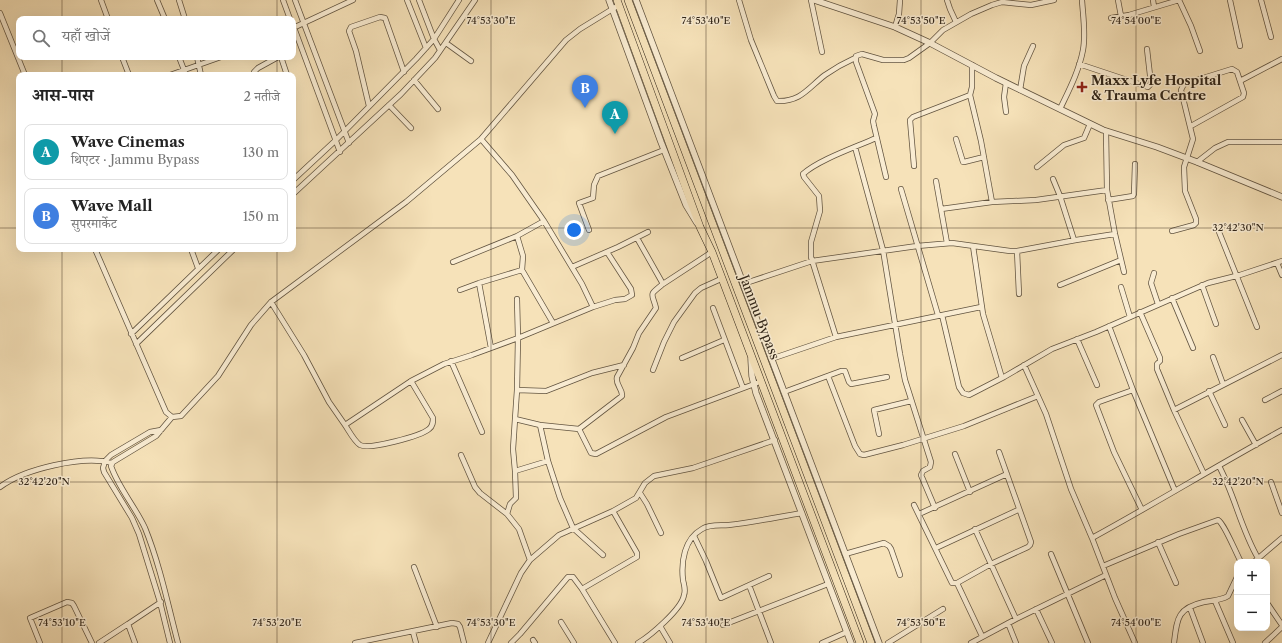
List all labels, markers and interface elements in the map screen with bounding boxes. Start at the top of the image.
text: 74°53'30"E [466,14,516,27]
text: 74°53'40"E [682,14,731,27]
text: 74°53'50"E [896,14,946,27]
text: 74°54'00"E [1111,14,1161,27]
search box [16,16,296,60]
text: यहाँ खोजें [62,26,110,45]
icon: search [30,27,52,49]
place label: Maxx Lyfe Hospital & Trauma Centre [1091,72,1222,103]
pin: B [572,75,598,108]
marker: Maxx Lyfe Hospital & Trauma Centre [1076,81,1088,93]
text: आस-पास [32,85,94,105]
text: 2 नतीजे [244,88,280,104]
pin: A [602,101,628,134]
text: Wave Cinemas [71,132,185,151]
text: A [41,144,51,160]
text: 130 m [243,144,279,160]
text: थिएटर · Jammu Bypass [71,151,200,167]
text: Wave Mall [71,196,153,215]
text: B [41,208,51,224]
text: 150 m [243,208,279,224]
text: सुपरमार्केट [71,215,117,231]
your location [564,220,584,240]
text: 32°42'30"N [1212,221,1264,234]
street label: Jammu Bypass [736,271,784,362]
text: 32°42'20"N [18,475,70,488]
text: 32°42'20"N [1212,475,1264,488]
map controls [1234,559,1270,631]
button: + [1234,559,1270,595]
button: − [1234,595,1270,631]
text: 74°53'10"E [38,616,86,629]
text: 74°53'20"E [252,616,302,629]
text: 74°53'30"E [466,616,516,629]
text: 74°53'40"E [682,616,731,629]
text: 74°53'50"E [896,616,946,629]
text: 74°54'00"E [1111,616,1161,629]

